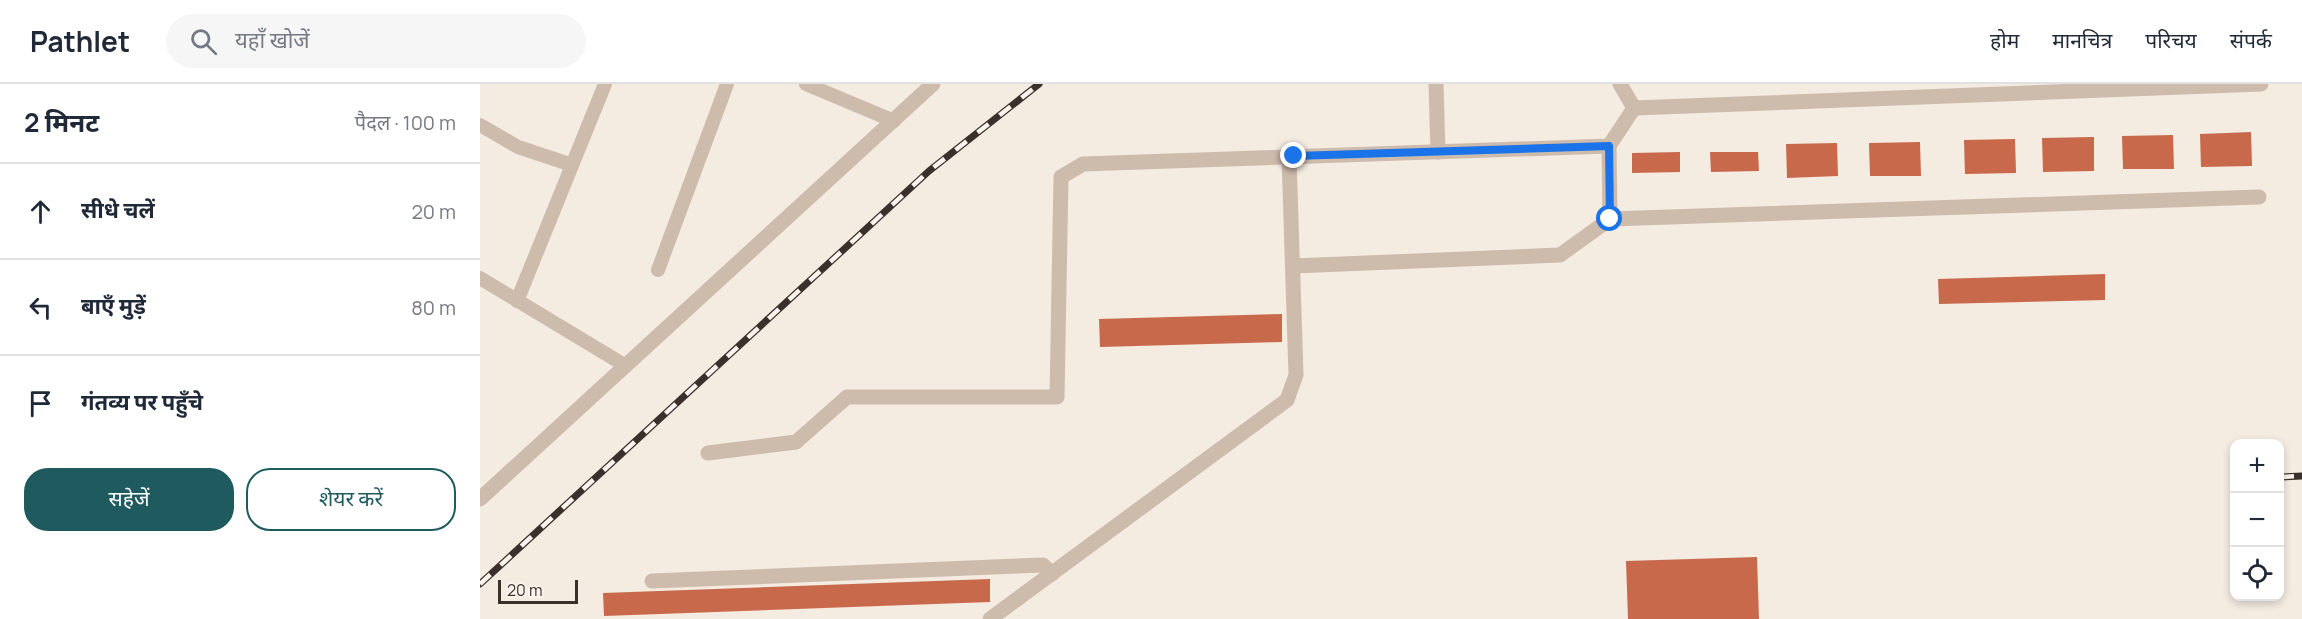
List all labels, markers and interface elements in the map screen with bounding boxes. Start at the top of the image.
search box [166,14,586,68]
text: Pathlet [30,22,130,60]
icon: search [187,25,220,58]
text: यहाँ खोजें [235,25,310,55]
text: होम [1990,26,2019,54]
text: मानचित्र [2052,26,2112,54]
text: परिचय [2145,26,2197,54]
text: संपर्क [2230,26,2272,54]
text: 2 मिनट [24,104,99,140]
text: पैदल · 100 m [355,109,456,136]
route end [1280,142,1306,168]
icon: ahead [24,195,57,228]
text: सीधे चलें [81,195,155,225]
text: 20 m [411,198,456,225]
route start [1596,205,1622,231]
icon: left [24,291,57,324]
text: बाएँ मुड़ें [81,291,146,321]
text: 80 m [411,294,456,321]
icon: arrive [24,387,57,420]
text: गंतव्य पर पहुँचे [81,387,203,417]
map controls [2230,439,2284,601]
button: + [2230,439,2284,493]
button: सहेजें [24,468,234,531]
button: शेयर करें [246,468,456,531]
button: − [2230,493,2284,547]
button: locate [2230,547,2284,601]
scale bar [498,577,578,604]
text: 20 m [507,579,543,601]

